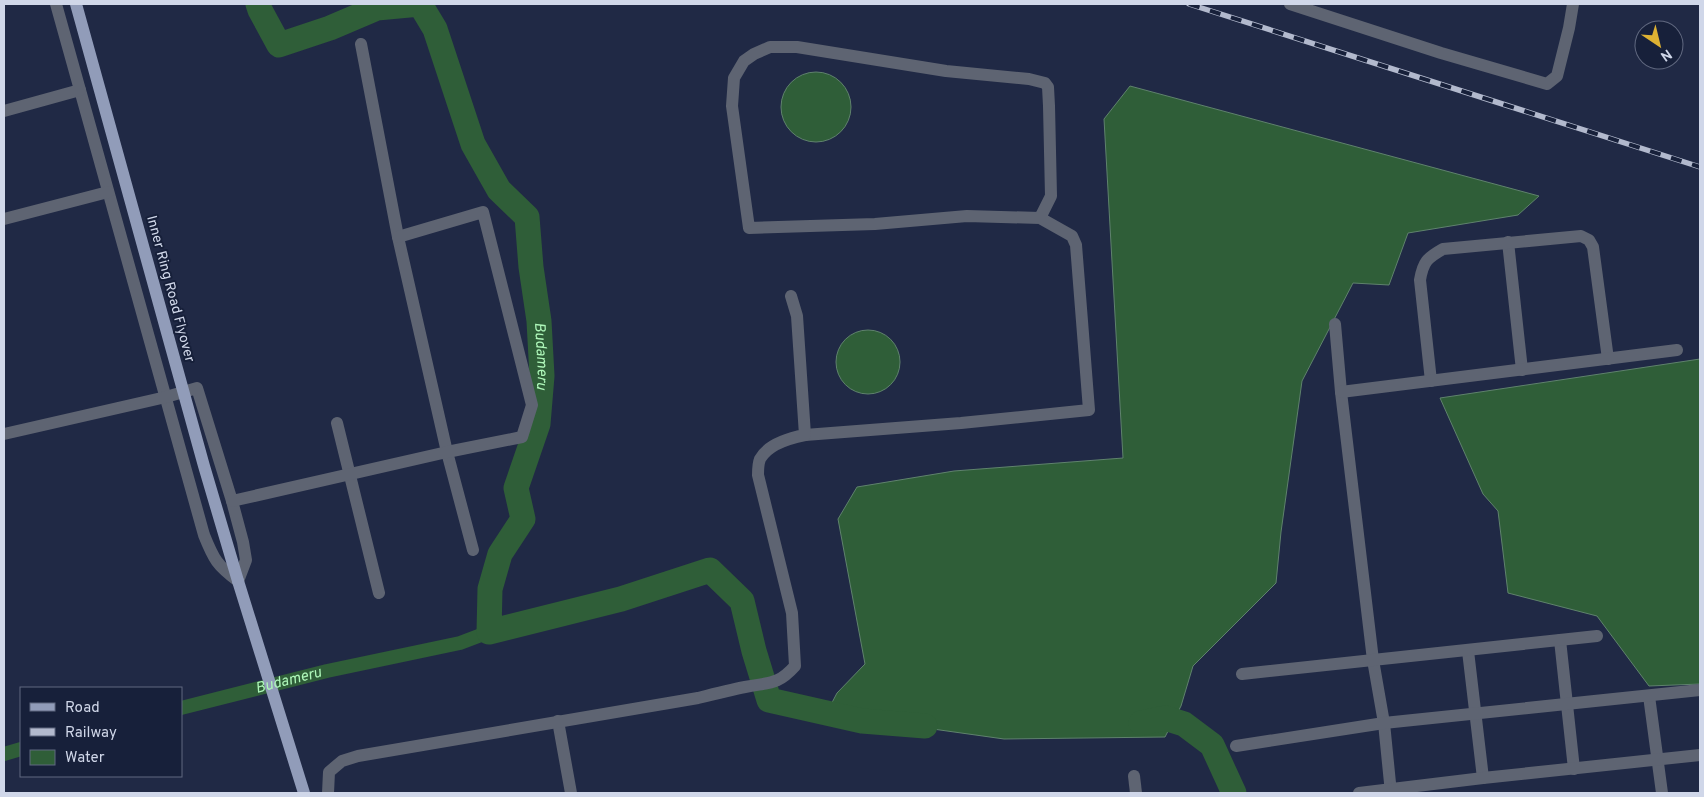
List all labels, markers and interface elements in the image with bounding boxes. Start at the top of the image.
north arrow [1634,20,1684,70]
text: N [1657,45,1675,64]
street label: Inner Ring Road Flyover [142,214,198,365]
water label: Budameru [530,322,551,391]
water label: Budameru [254,663,324,698]
legend [20,687,182,777]
text: Road [65,699,100,718]
text: Railway [65,724,117,743]
text: Water [65,749,105,768]

